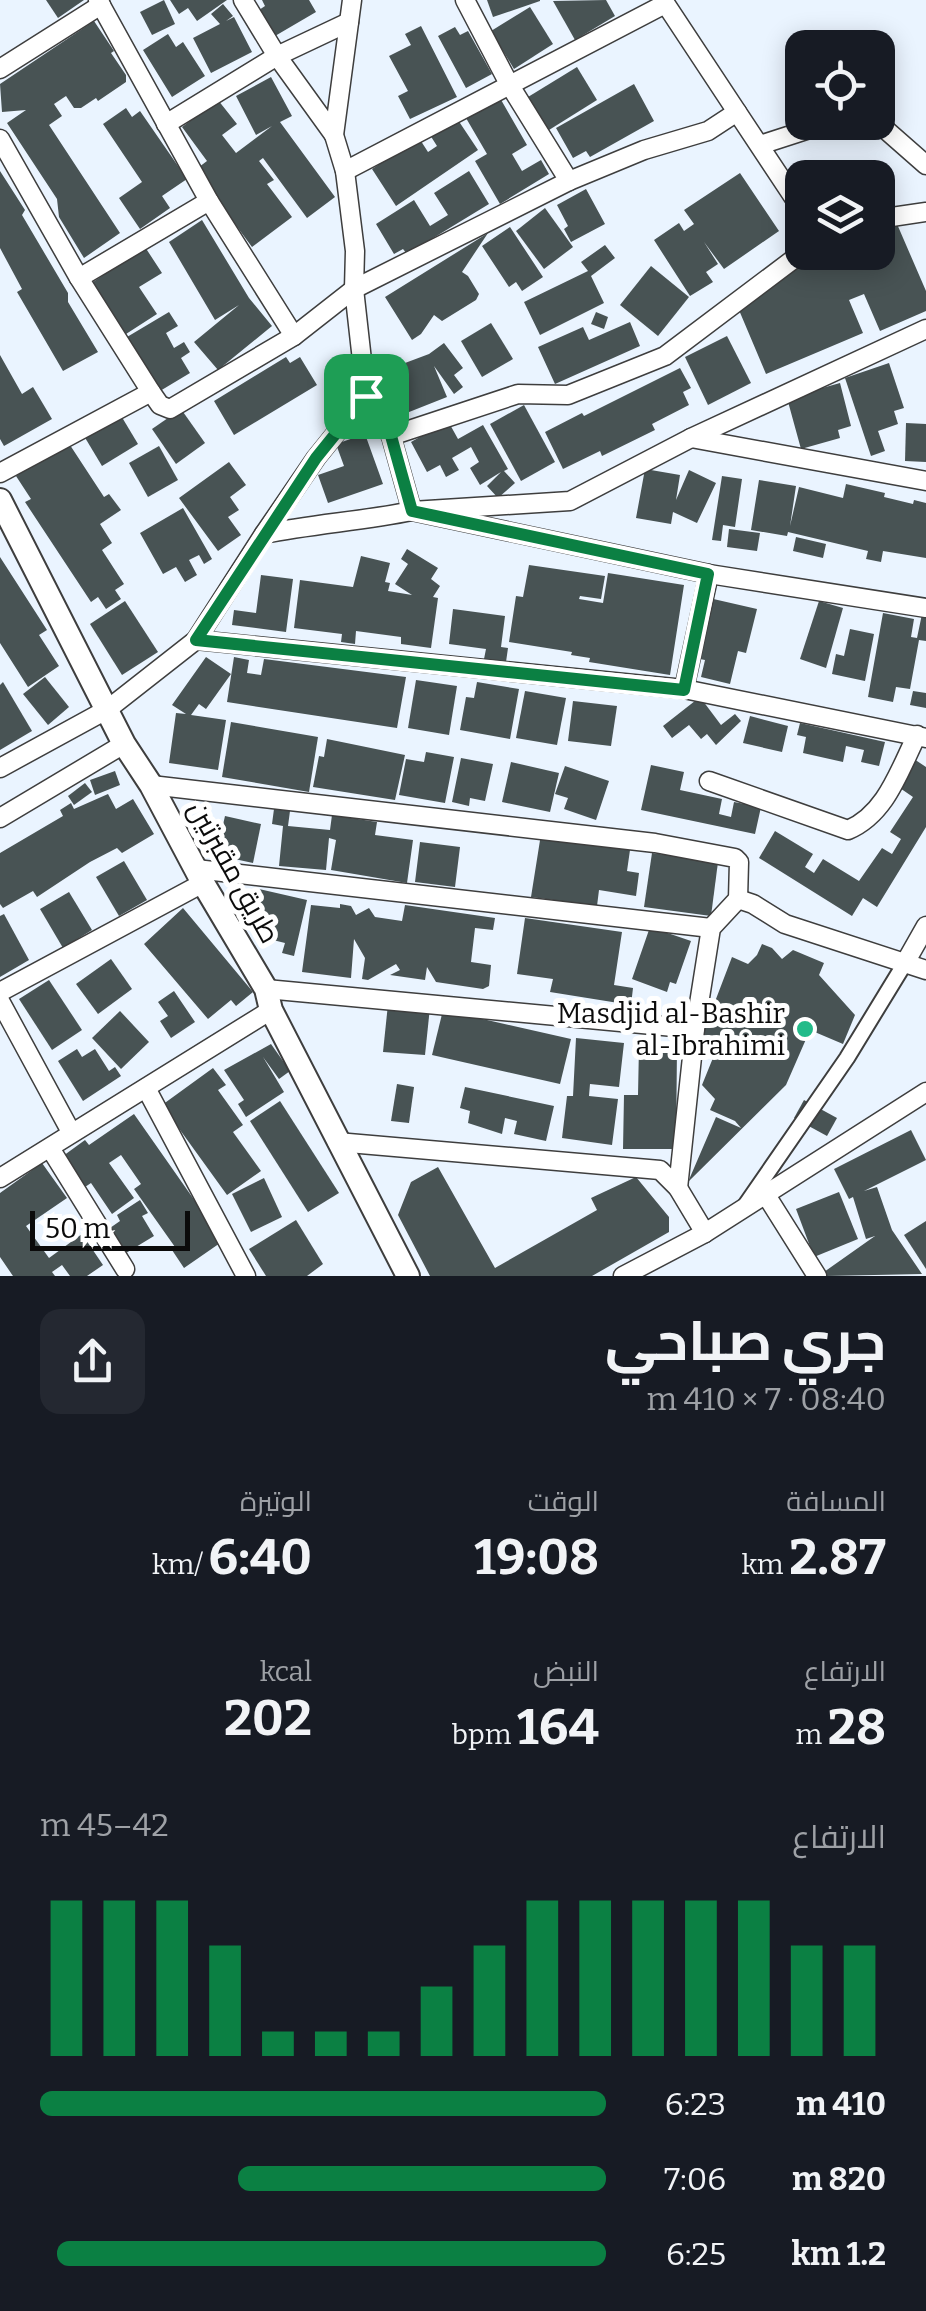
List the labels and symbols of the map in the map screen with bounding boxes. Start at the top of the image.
pin [324,354,409,439]
street label: طريق مقبرتين [181,795,287,949]
place label: Masdjid al-Bashir al-Ibrahimi [557,997,785,1062]
marker: Masdjid al-Bashir al-Ibrahimi [794,1018,816,1040]
scale bar [30,1206,190,1250]

